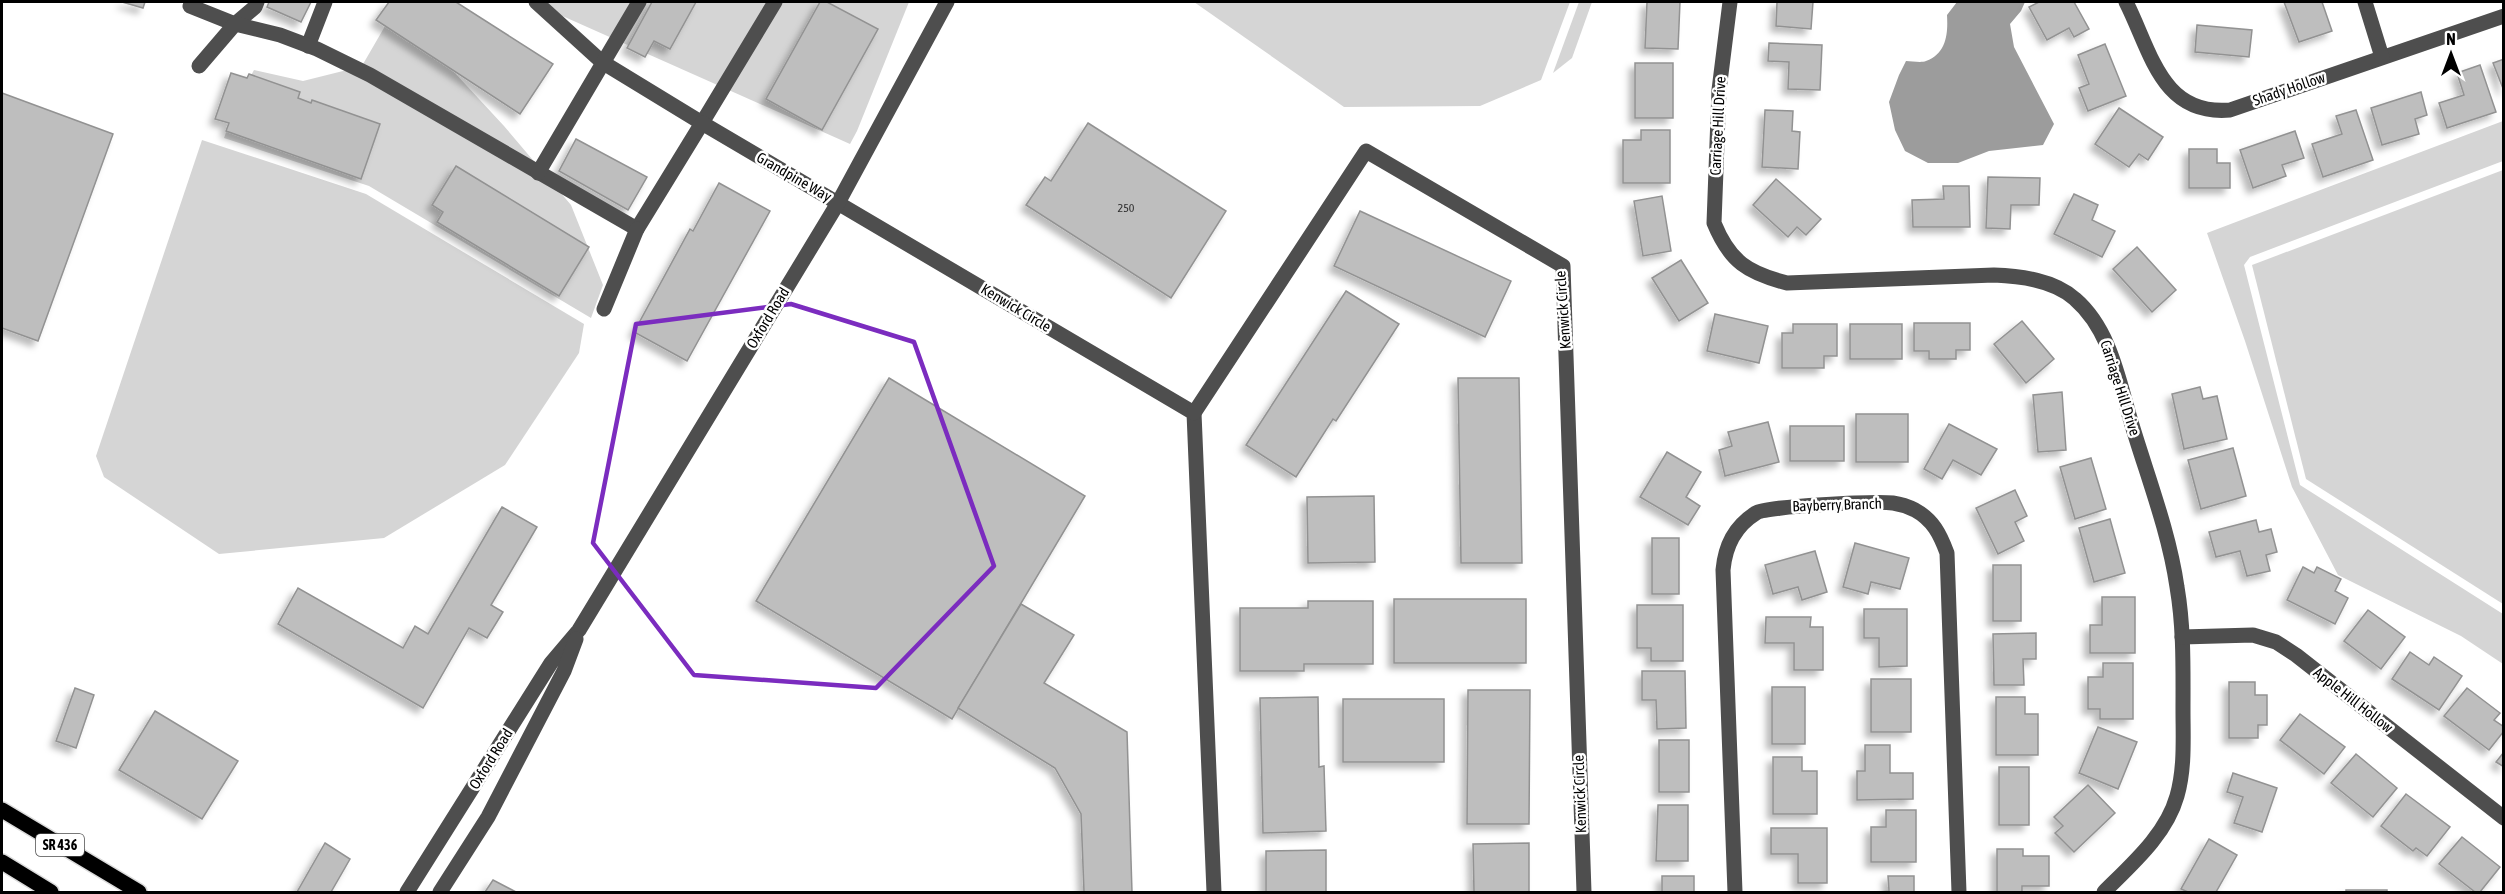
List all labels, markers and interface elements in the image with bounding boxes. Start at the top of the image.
north arrow [2421,24,2481,84]
text: N [2446,30,2456,48]
street label: Shady Hollow [2250,68,2327,109]
street label: Carriage Hill Drive [1706,76,1729,176]
street label: Grandpine Way [754,148,835,205]
house number: 250 [1118,201,1135,215]
street label: Kenwick Circle [1551,270,1574,350]
street label: Kenwick Circle [978,280,1054,335]
street label: Oxford Road [743,284,792,351]
street label: Carriage Hill Drive [2097,338,2144,438]
street label: Bayberry Branch [1792,494,1882,515]
street label: Apple Hill Hollow [2310,663,2396,736]
street label: Oxford Road [465,725,516,792]
street label: Kenwick Circle [1570,754,1589,834]
road number: SR 436 [36,834,84,856]

